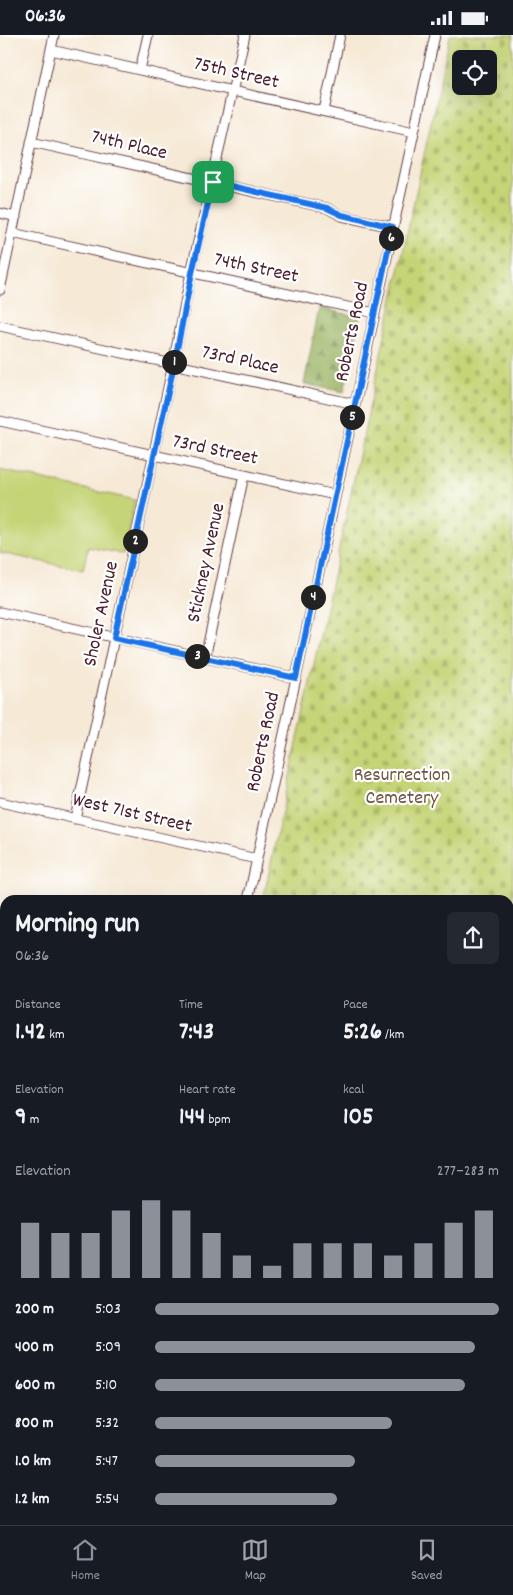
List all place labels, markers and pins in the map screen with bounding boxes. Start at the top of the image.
pin [192,161,234,203]
pin: 6 [378,225,404,251]
pin: 1 [162,349,186,375]
pin: 5 [340,405,364,429]
pin: 2 [122,529,148,553]
pin: 4 [300,585,326,609]
pin: 3 [184,643,210,669]

